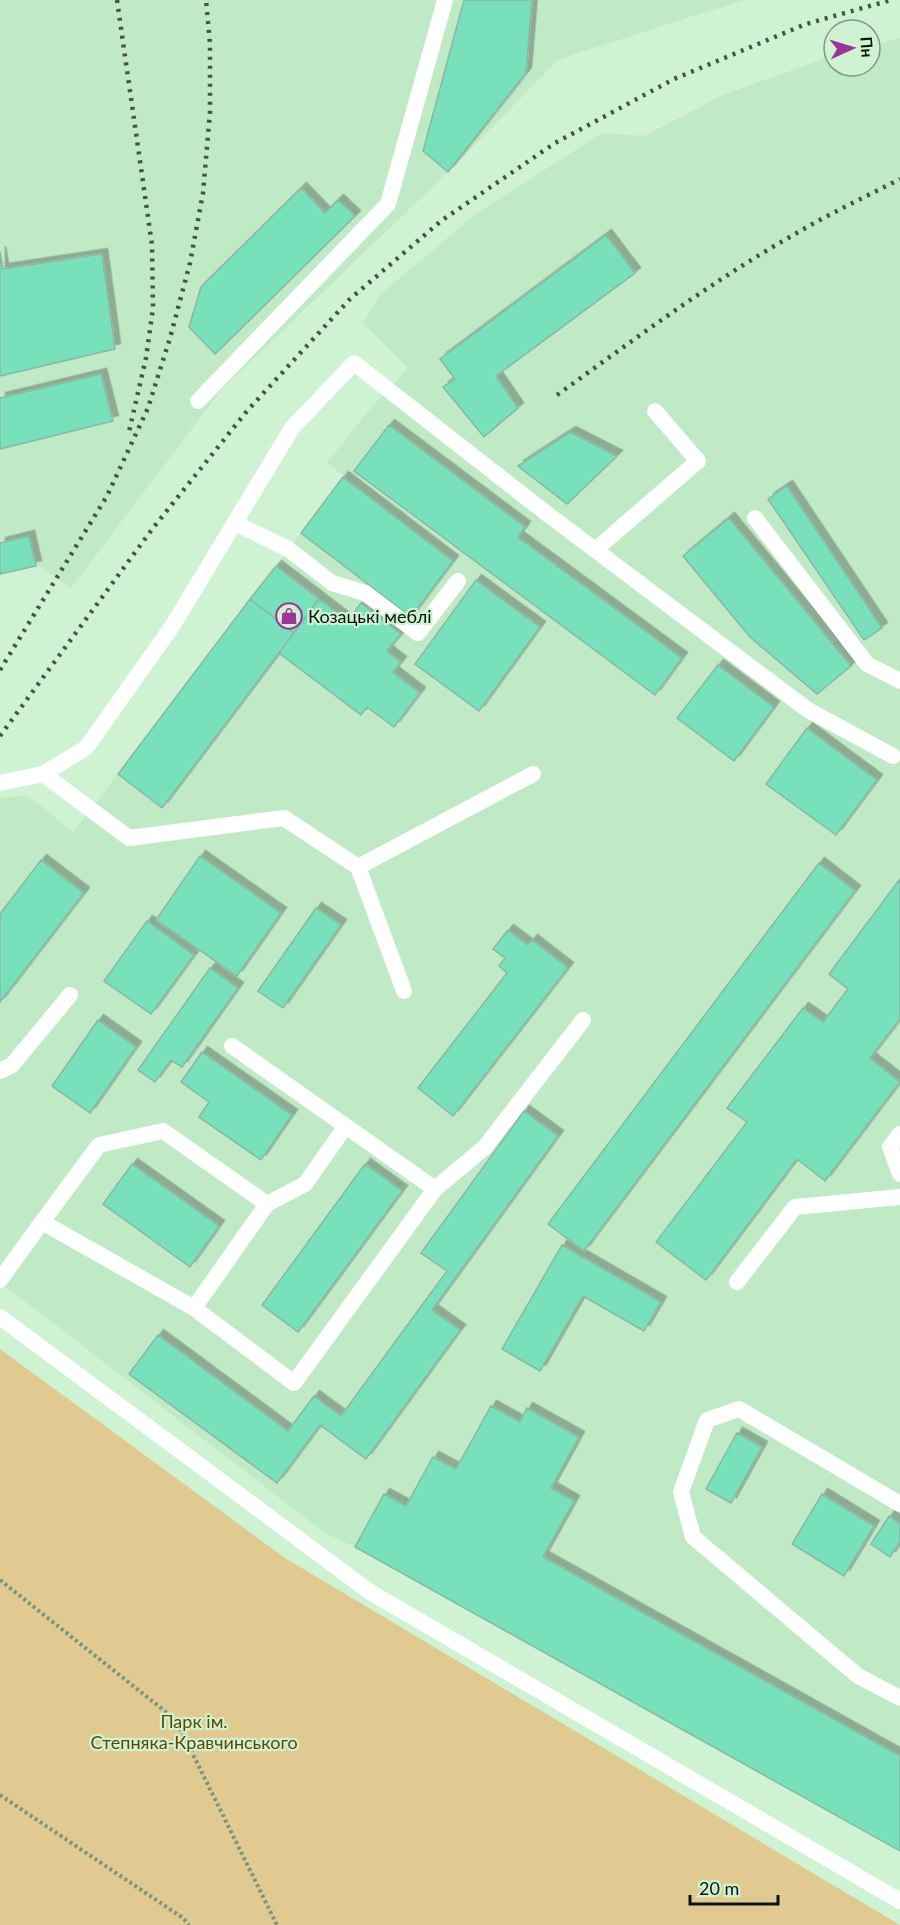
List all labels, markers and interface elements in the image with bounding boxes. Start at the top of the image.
north arrow [822,18,882,78]
text: Пн [857,36,878,58]
shop icon: Козацькі меблі [274,601,304,631]
place label: Козацькі меблі [308,605,432,627]
park label: Парк ім. Степняка-Кравчинського [90,1710,298,1753]
scale bar [690,1868,778,1906]
text: 20 m [699,1877,739,1899]

